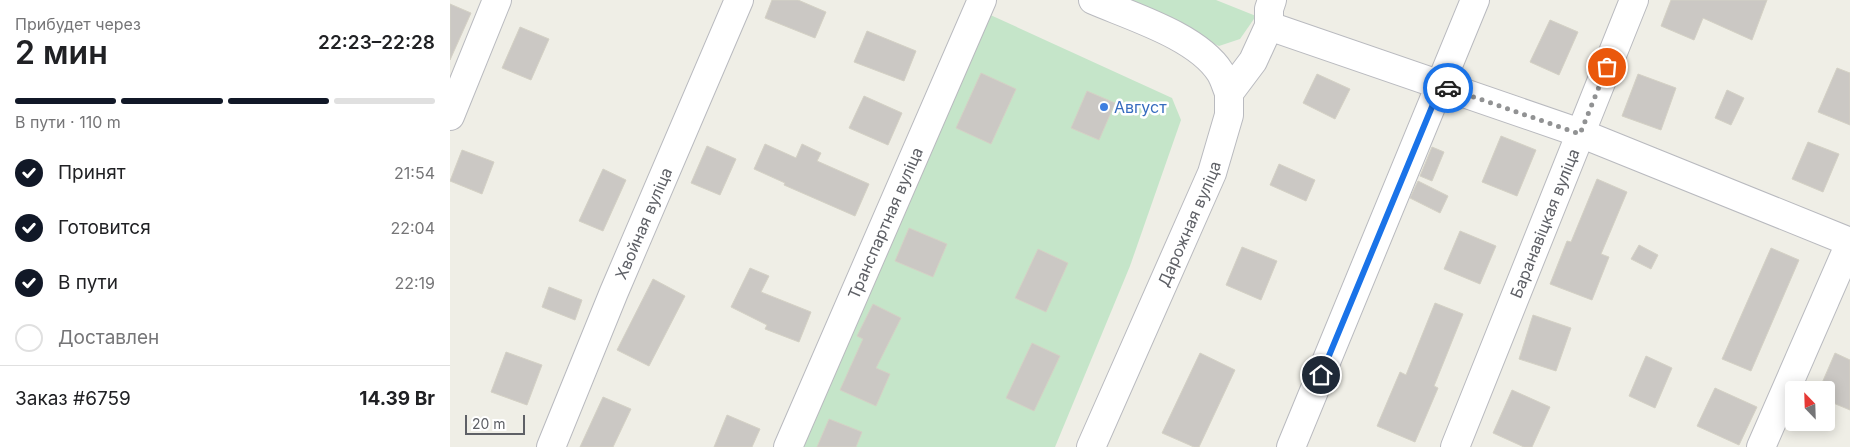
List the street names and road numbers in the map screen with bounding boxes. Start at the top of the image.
street label: Транспартная вуліца [843,144,927,302]
street label: Баранавіцкая вуліца [1506,146,1583,301]
street label: Дарожная вуліца [1153,159,1225,290]
street label: Хвойная вуліца [611,164,676,282]

